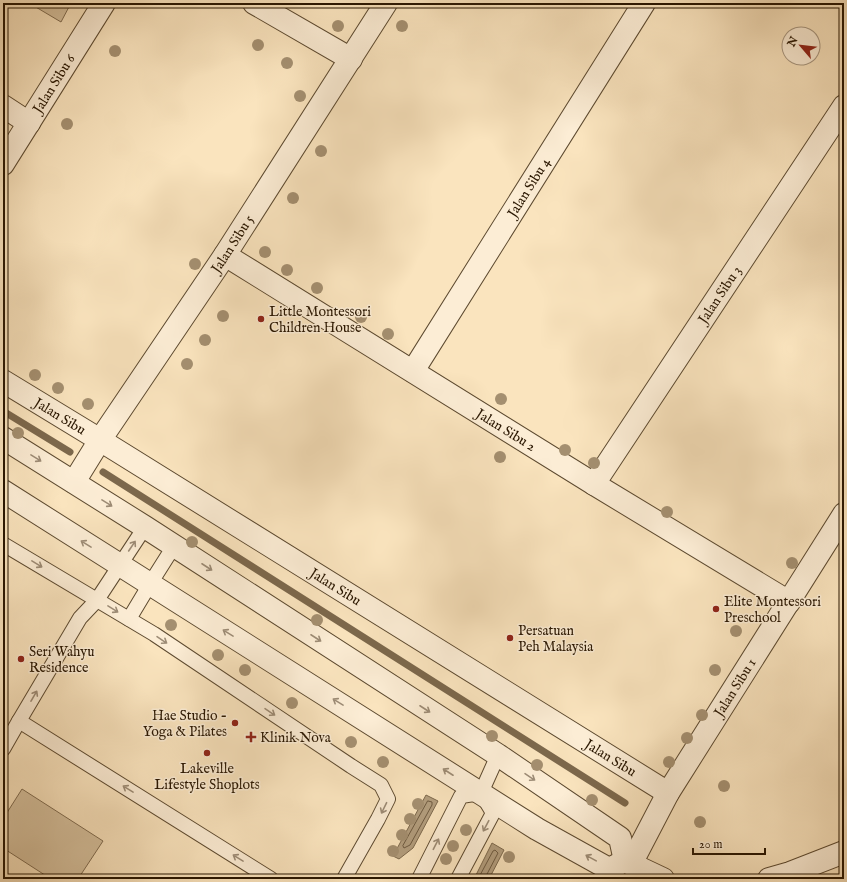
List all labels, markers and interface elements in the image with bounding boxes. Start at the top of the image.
north arrow [781,26,821,66]
text: N [784,34,802,50]
street label: Jalan Sibu 6 [28,50,80,119]
street label: Jalan Sibu 4 [503,154,555,223]
street label: Jalan Sibu 5 [206,212,258,278]
street label: Jalan Sibu 3 [693,263,746,329]
place label: Little Montessori Children House [269,303,371,337]
marker: Little Montessori Children House [256,314,266,324]
street label: Jalan Sibu [29,393,89,439]
street label: Jalan Sibu 2 [471,404,539,456]
one-way arrow [30,455,42,463]
one-way arrow [101,499,112,507]
one-way arrow [80,539,92,547]
one-way arrow [128,540,136,551]
one-way arrow [31,560,43,568]
street label: Jalan Sibu [304,563,364,610]
one-way arrow [201,564,213,572]
place label: Elite Montessori Preschool [724,593,821,627]
marker: Elite Montessori Preschool [711,604,721,614]
one-way arrow [107,606,119,614]
place label: Persatuan Peh Malaysia [518,622,594,656]
one-way arrow [223,629,234,637]
marker: Persatuan Peh Malaysia [505,633,515,643]
one-way arrow [310,634,321,642]
one-way arrow [156,636,167,644]
place label: Seri Wahyu Residence [29,643,95,677]
marker: Seri Wahyu Residence [16,654,26,664]
street label: Jalan Sibu 1 [709,655,761,722]
one-way arrow [31,690,39,702]
one-way arrow [333,698,344,706]
one-way arrow [419,705,431,713]
place label: Hae Studio - Yoga & Pilates [143,707,227,741]
one-way arrow [264,708,275,716]
marker: Hae Studio - Yoga & Pilates [230,718,240,728]
place label: Klinik Nova [260,729,332,747]
marker: Klinik Nova [245,731,257,743]
street label: Jalan Sibu [579,734,639,781]
marker: Lakeville Lifestyle Shoplots [202,748,212,758]
place label: Lakeville Lifestyle Shoplots [154,760,260,794]
one-way arrow [442,767,454,775]
one-way arrow [524,773,535,781]
one-way arrow [122,785,134,793]
one-way arrow [379,802,387,814]
one-way arrow [482,820,489,832]
scale bar [693,830,765,856]
text: 20 m [699,837,722,852]
one-way arrow [433,839,440,851]
one-way arrow [232,854,244,862]
one-way arrow [585,854,597,862]

